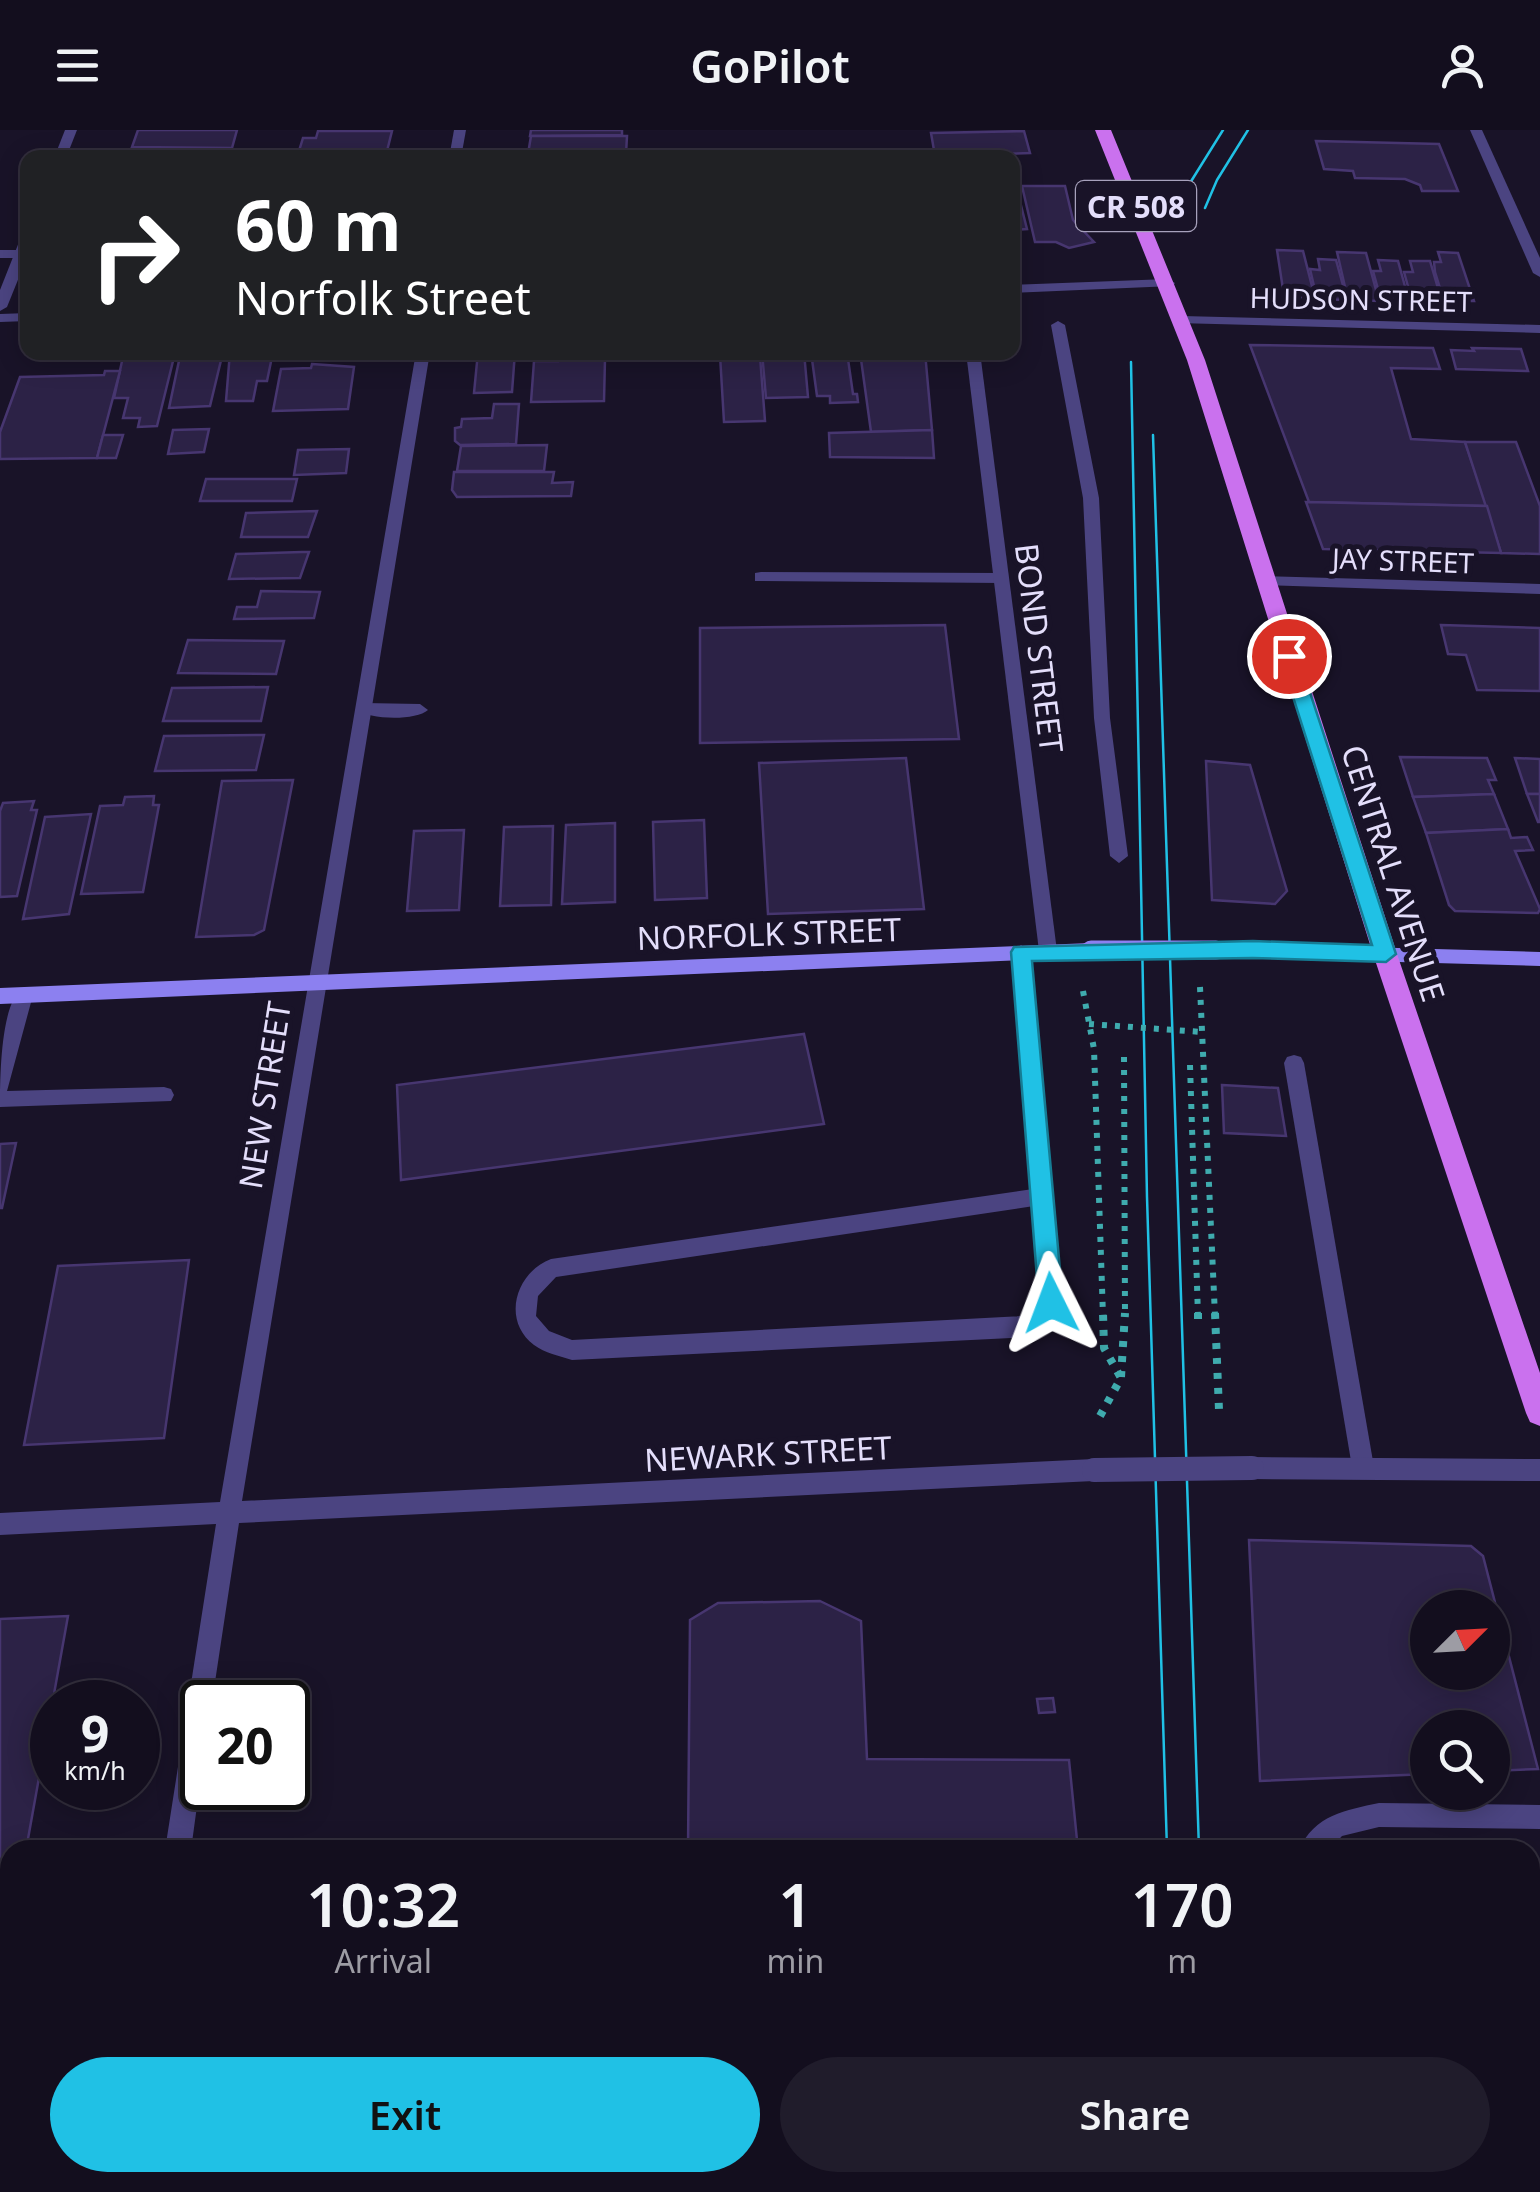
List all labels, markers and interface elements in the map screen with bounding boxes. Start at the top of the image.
text: GoPilot [690,35,850,96]
icon: menu [50,38,105,93]
icon: person [1435,38,1490,93]
text: 60 m [235,176,402,272]
road number: CR 508 [1076,181,1196,231]
icon: right [70,190,200,320]
text: Norfolk Street [235,267,531,328]
street label: HUDSON STREET [1249,278,1473,320]
street label: JAY STREET [1328,538,1475,581]
street label: BOND STREET [1006,541,1074,755]
pin [1247,614,1332,699]
icon: arrive [1262,629,1317,684]
street label: CENTRAL AVENUE [1332,739,1456,1007]
street label: NORFOLK STREET [636,907,902,959]
street label: NEW STREET [228,998,300,1192]
position arrow [999,1251,1103,1355]
street label: NEWARK STREET [643,1425,893,1481]
north arrow [1410,1590,1510,1690]
map controls [1410,1590,1510,1810]
speed limit sign: 20 [180,1680,310,1810]
text: 9 [81,1699,109,1767]
button: search [1410,1710,1510,1810]
text: km/h [64,1753,126,1787]
text: 10:32 [306,1863,460,1945]
text: 1 [778,1863,813,1945]
text: 170 [1131,1863,1234,1945]
text: Arrival [334,1939,432,1982]
text: min [766,1939,824,1982]
text: m [1167,1939,1197,1982]
button: Exit [50,2057,760,2172]
button: Share [780,2057,1490,2172]

